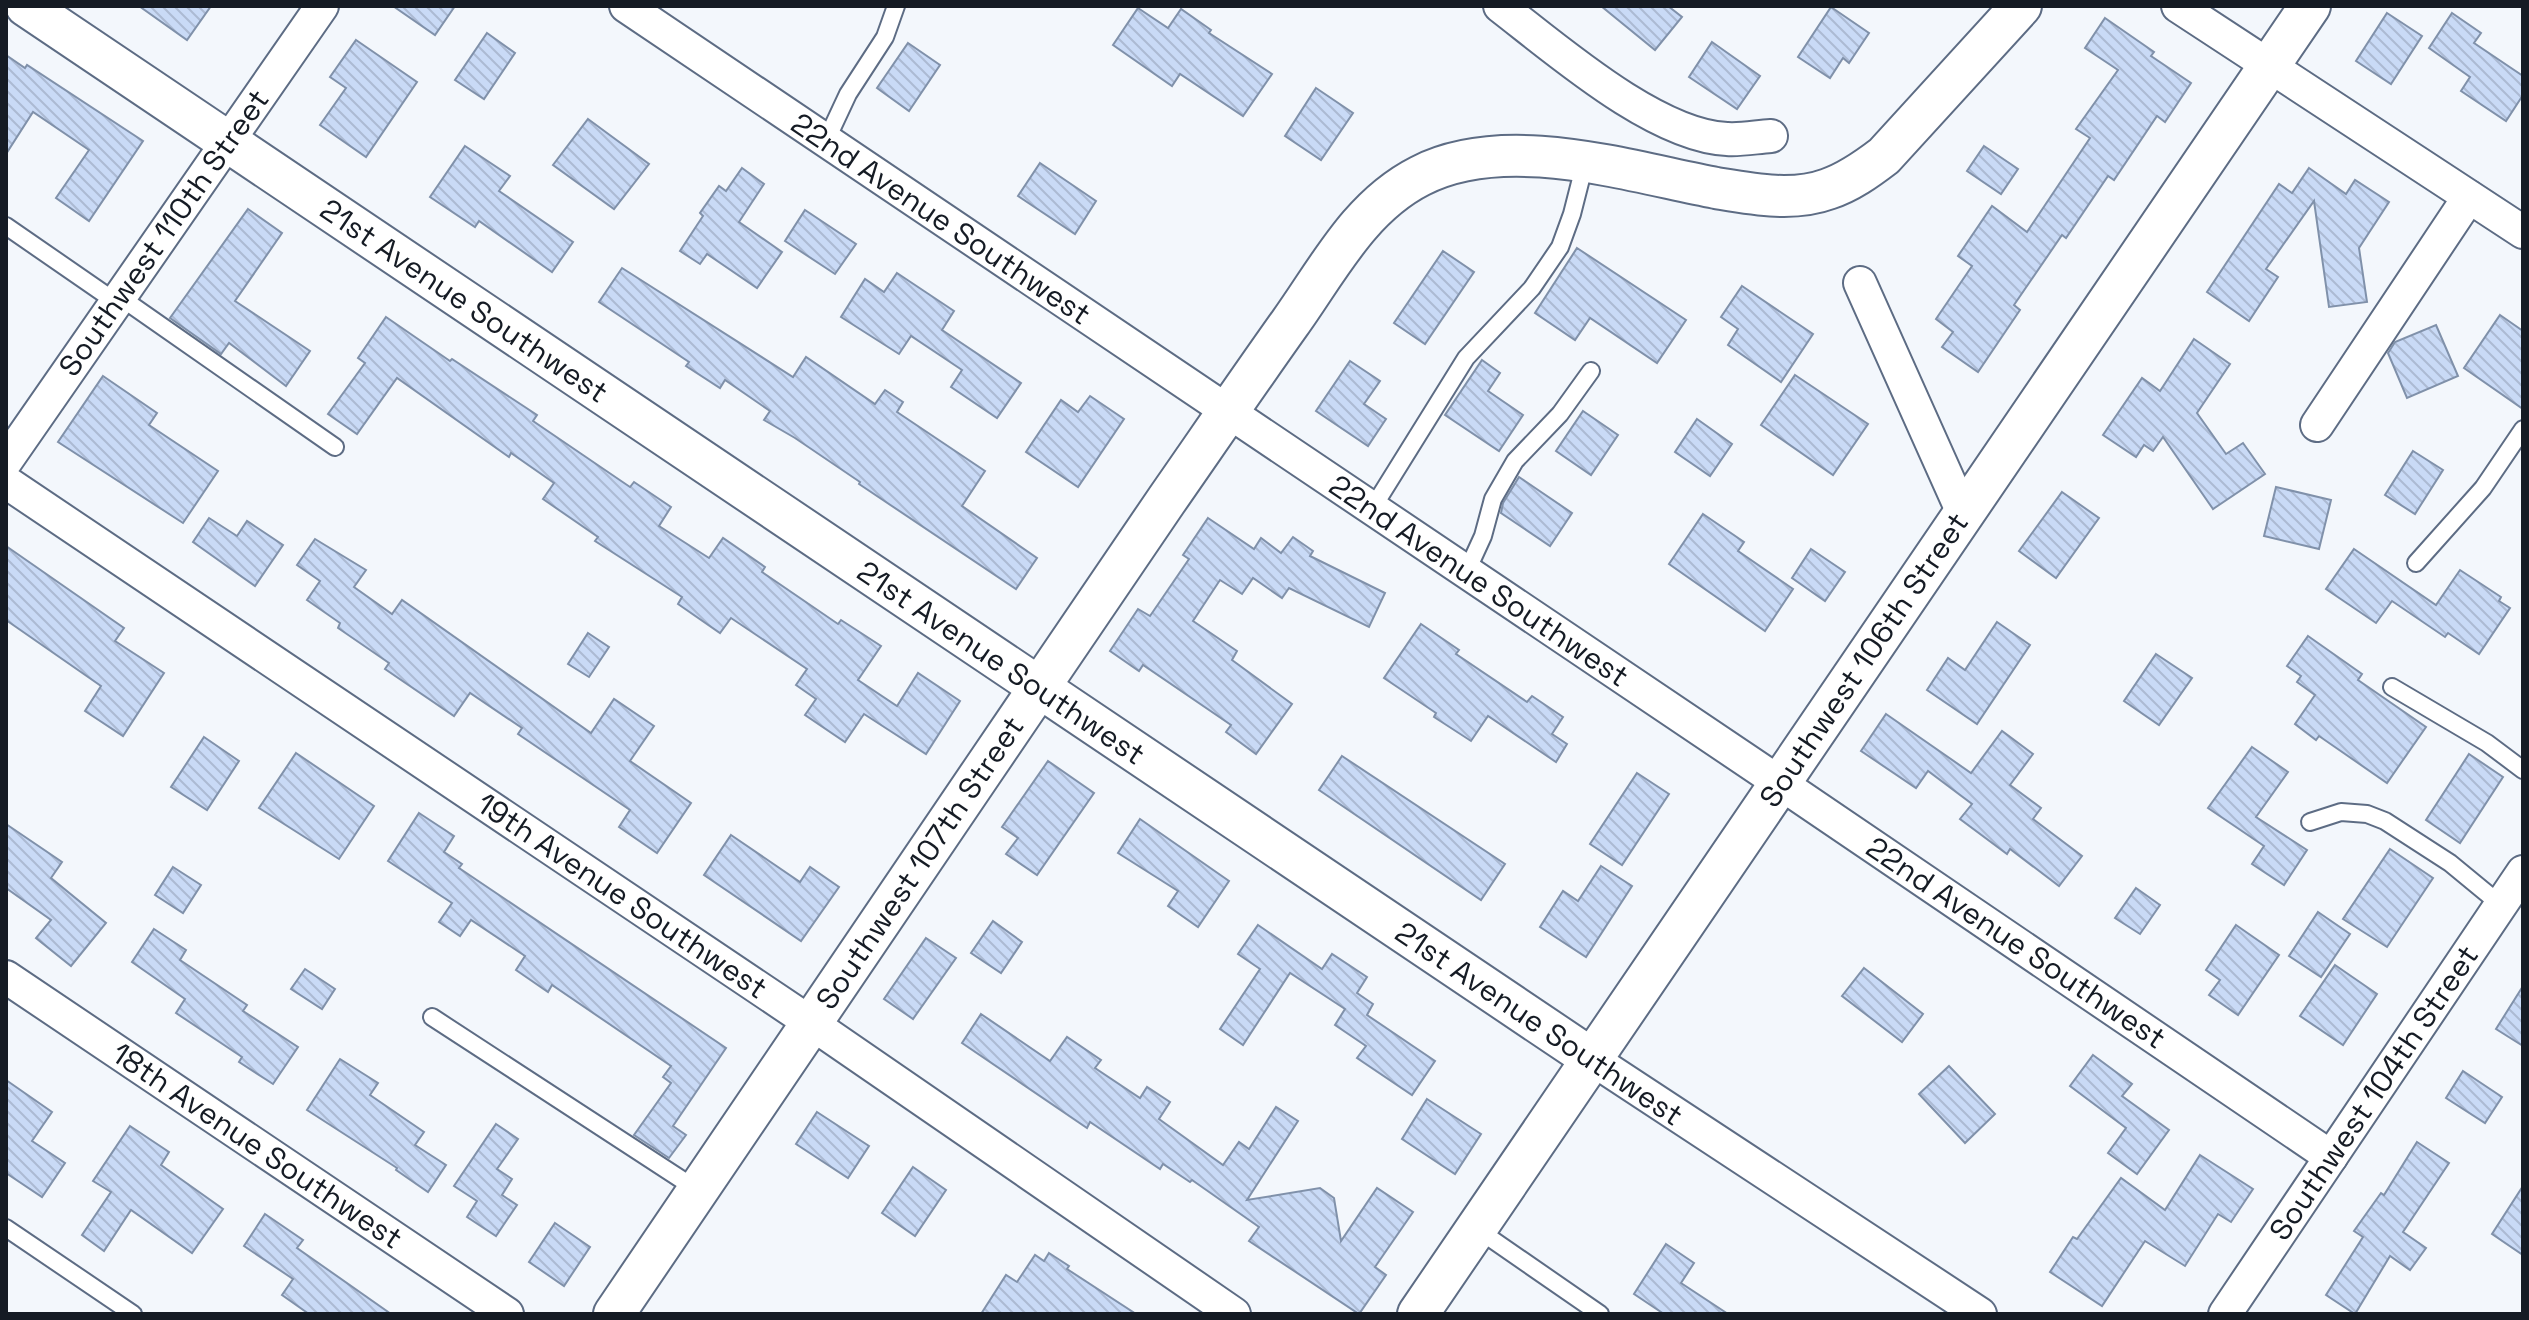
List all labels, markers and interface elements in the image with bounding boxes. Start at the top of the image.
street label: Southwest 110th Street [50,82,278,384]
street label: 22nd Avenue Southwest [784,104,1098,333]
street label: 21st Avenue Southwest [313,190,616,412]
street label: 22nd Avenue Southwest [1322,466,1636,695]
street label: Southwest 106th Street [1750,505,1977,815]
street label: 21st Avenue Southwest [850,552,1153,774]
street label: Southwest 107th Street [807,709,1032,1017]
street label: 19th Avenue Southwest [470,784,775,1007]
street label: 22nd Avenue Southwest [1859,828,2173,1057]
street label: 21st Avenue Southwest [1388,913,1691,1135]
street label: Southwest 104th Street [2260,938,2487,1248]
street label: 18th Avenue Southwest [104,1034,410,1258]

